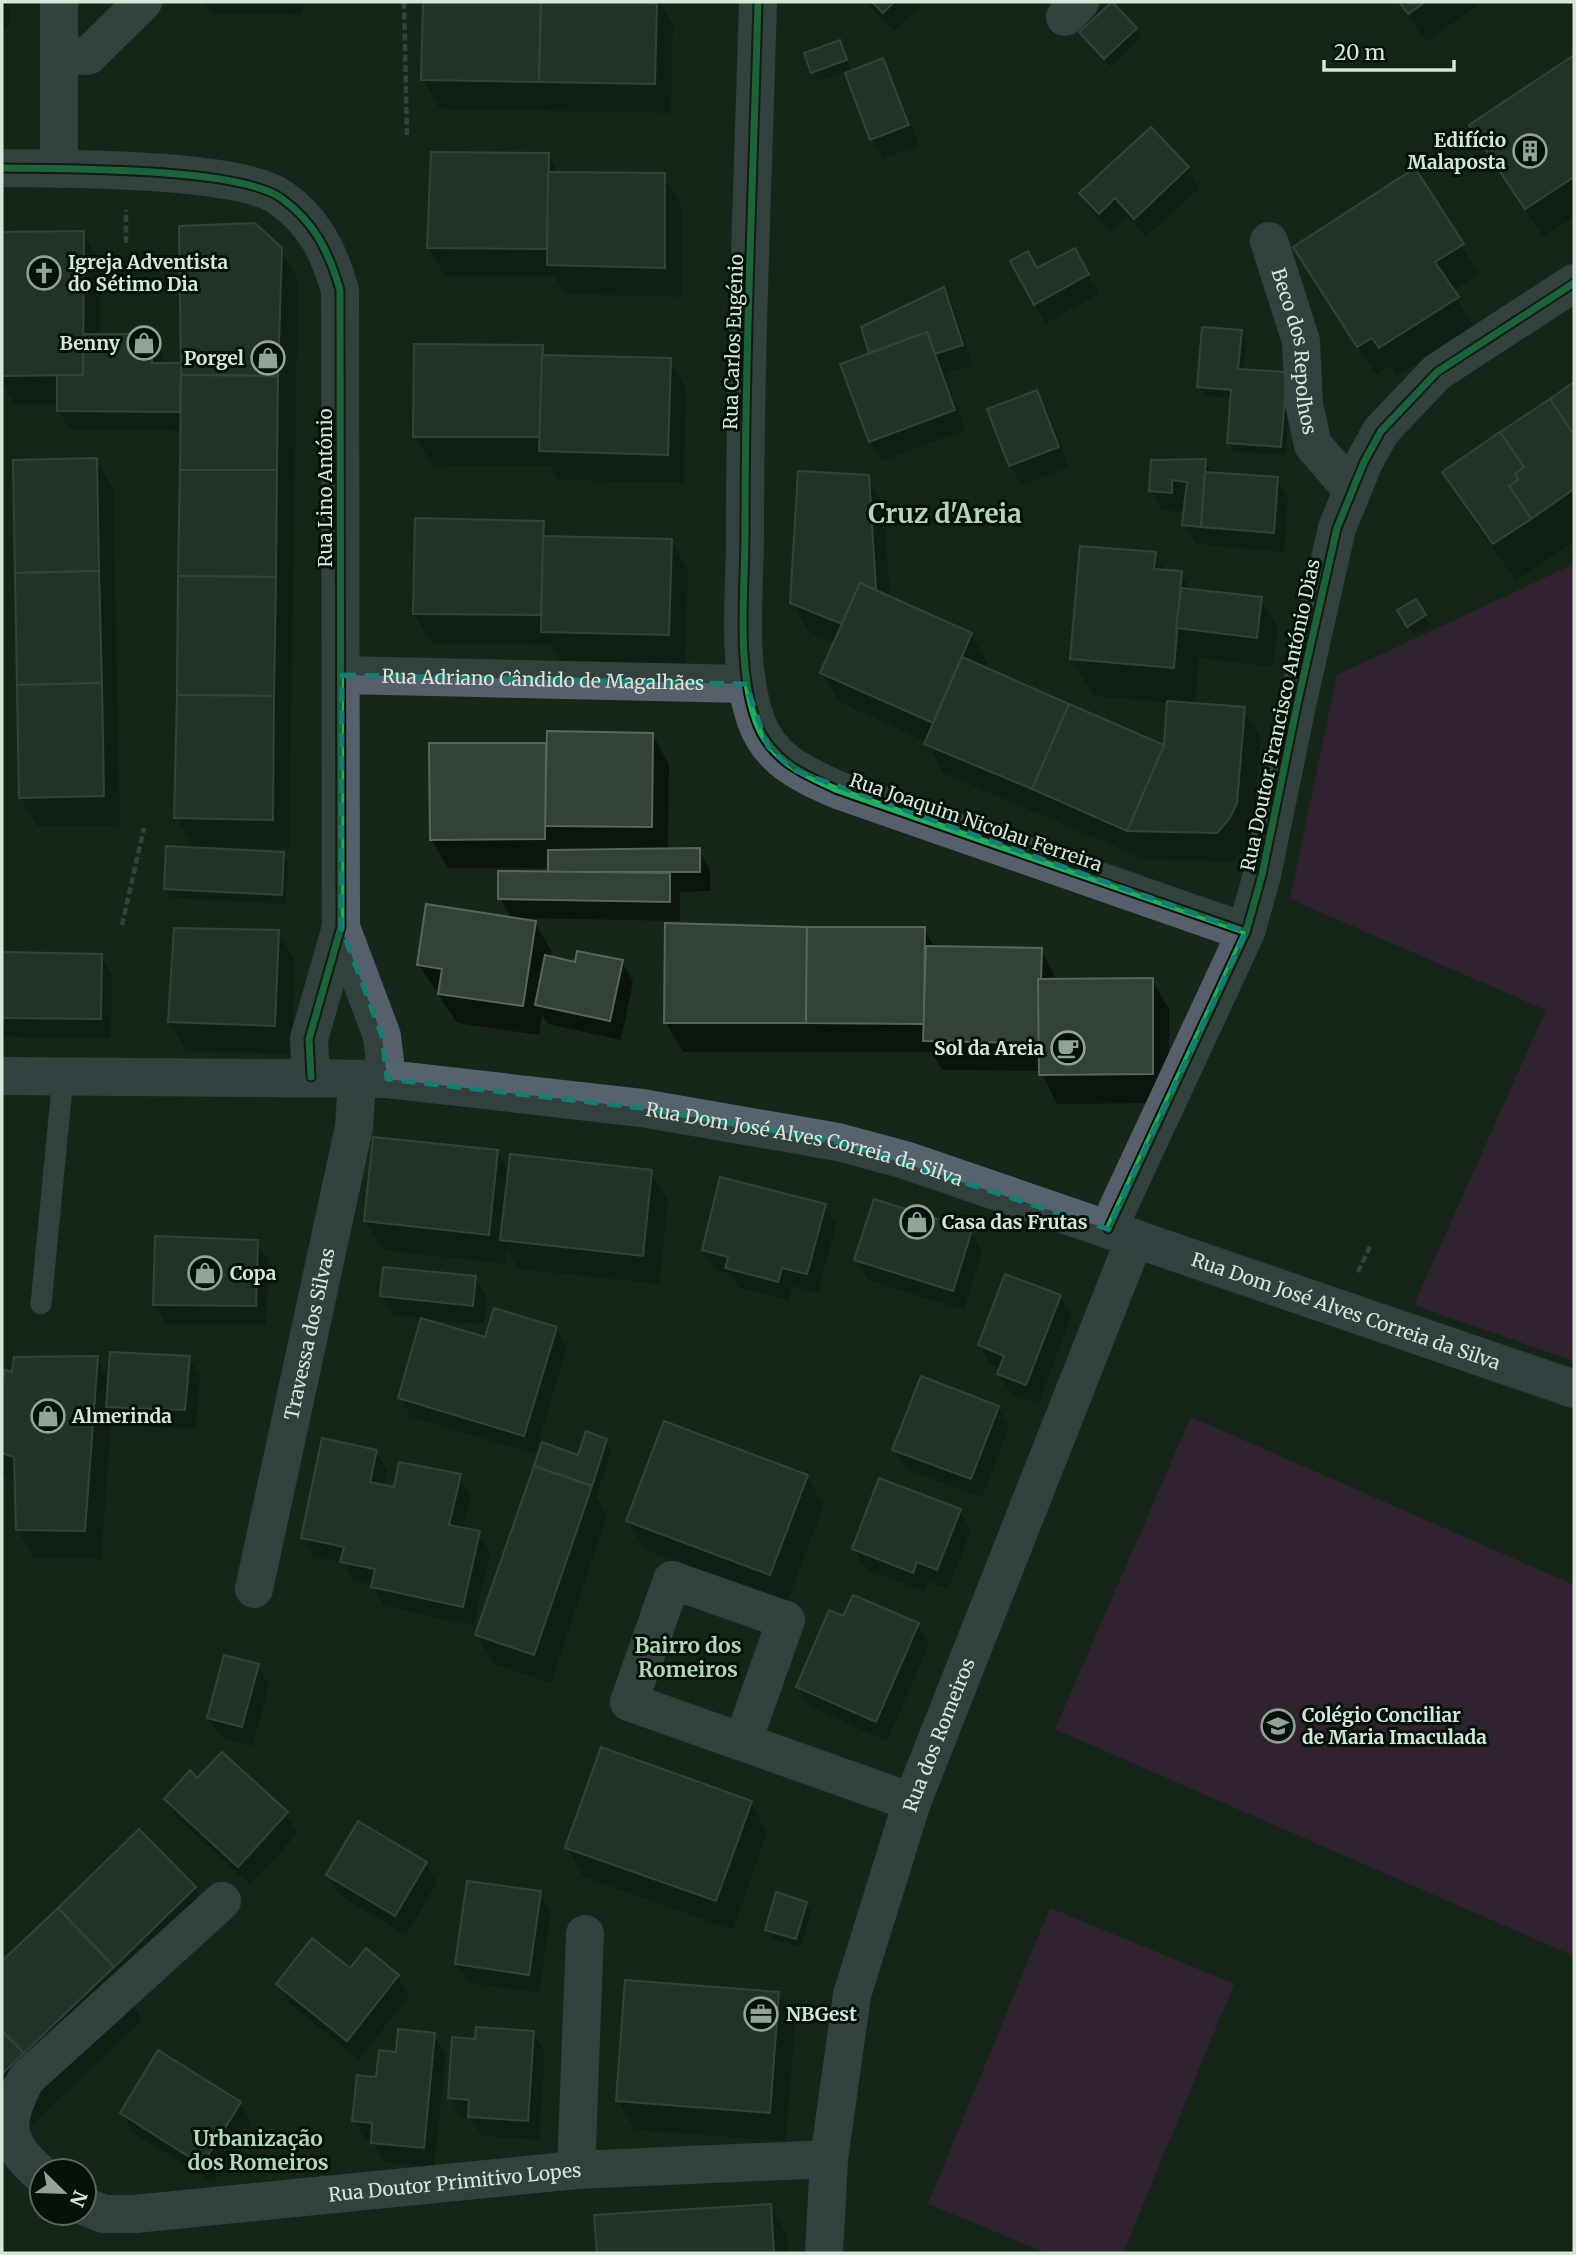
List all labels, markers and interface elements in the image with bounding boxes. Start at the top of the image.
scale bar [1324,28,1454,72]
text: 20 m [1334,39,1386,66]
place label: Edifício Malaposta [1408,128,1506,174]
building icon: Edifício Malaposta [1511,132,1549,170]
place label: Igreja Adventista do Sétimo Dia [68,250,229,296]
church icon: Igreja Adventista do Sétimo Dia [25,254,63,292]
street label: Rua Carlos Eugénio [718,254,748,430]
street label: Beco dos Repolhos [1266,265,1322,437]
shop icon: Benny [125,324,163,362]
place label: Benny [59,331,121,355]
shop icon: Porgel [249,339,287,377]
place label: Porgel [184,346,244,370]
street label: Rua Lino António [313,408,337,568]
district label: Cruz d'Areia [868,497,1022,530]
street label: Rua Doutor Francisco António Dias [1235,557,1325,873]
street label: Rua Adriano Cândido de Magalhães [381,664,704,695]
street label: Rua Joaquim Nicolau Ferreira [847,767,1105,877]
cafe icon: Sol da Areia [1049,1029,1087,1067]
place label: Sol da Areia [934,1036,1044,1060]
street label: Rua Dom José Alves Correia da Silva [644,1097,966,1191]
shop icon: Casa das Frutas [898,1203,936,1241]
place label: Casa das Frutas [942,1210,1088,1234]
street label: Travessa dos Silvas [279,1246,340,1422]
street label: Rua Dom José Alves Correia da Silva [1188,1247,1503,1375]
shop icon: Copa [186,1254,224,1292]
place label: Copa [230,1261,277,1285]
shop icon: Almerinda [29,1397,67,1435]
place label: Almerinda [71,1404,172,1428]
district label: Bairro dos Romeiros [634,1632,742,1683]
street label: Rua dos Romeiros [898,1654,980,1815]
place label: Colégio Conciliar de Maria Imaculada [1302,1703,1487,1749]
school or university icon: Colégio Conciliar de Maria Imaculada [1259,1707,1297,1745]
office icon: NBGest [742,1995,780,2033]
place label: NBGest [786,2002,857,2026]
district label: Urbanização dos Romeiros [187,2125,329,2176]
north arrow [28,2157,98,2227]
street label: Rua Doutor Primitivo Lopes [327,2158,582,2207]
text: N [65,2187,93,2210]

